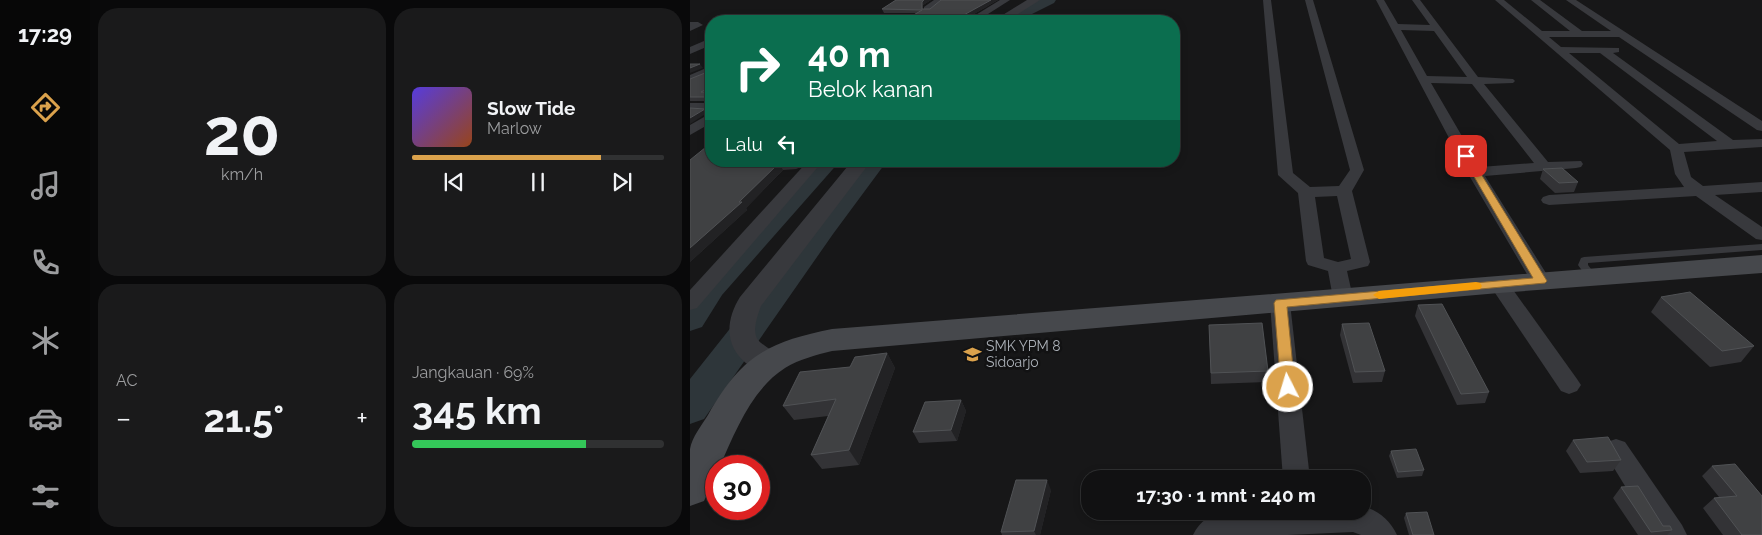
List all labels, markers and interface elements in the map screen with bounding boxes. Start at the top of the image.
text: 17:29 [18,21,72,47]
text: 40 m [808,34,890,75]
icon: right [725,35,790,100]
text: Belok kanan [808,76,933,102]
icon: directions [28,90,63,125]
text: 20 [204,94,280,170]
text: Slow Tide [487,97,576,119]
text: Marlow [487,119,542,138]
icon: left [773,130,801,158]
text: Lalu [725,133,763,155]
pin [1445,135,1487,177]
icon: arrive [1452,142,1480,170]
text: km/h [221,165,263,184]
icon: music [28,168,63,203]
icon: previous [440,168,468,196]
icon: pause [524,168,552,196]
icon: next [608,168,636,196]
icon: phone [28,245,63,280]
icon: climate [28,323,63,358]
place label: SMK YPM 8 Sidoarjo [986,338,1061,370]
school or university icon: SMK YPM 8 Sidoarjo [962,344,982,364]
position arrow [1261,360,1313,412]
text: Jangkauan · 69% [412,363,534,382]
text: AC [116,371,137,390]
text: 345 km [412,388,542,433]
text: 21.5° [203,396,284,441]
icon: car [28,401,63,436]
text: − [116,402,131,435]
text: + [356,402,368,435]
speed limit sign: 30 [705,455,770,520]
icon: filters [28,479,63,514]
text: 17:30 · 1 mnt · 240 m [1136,484,1316,506]

